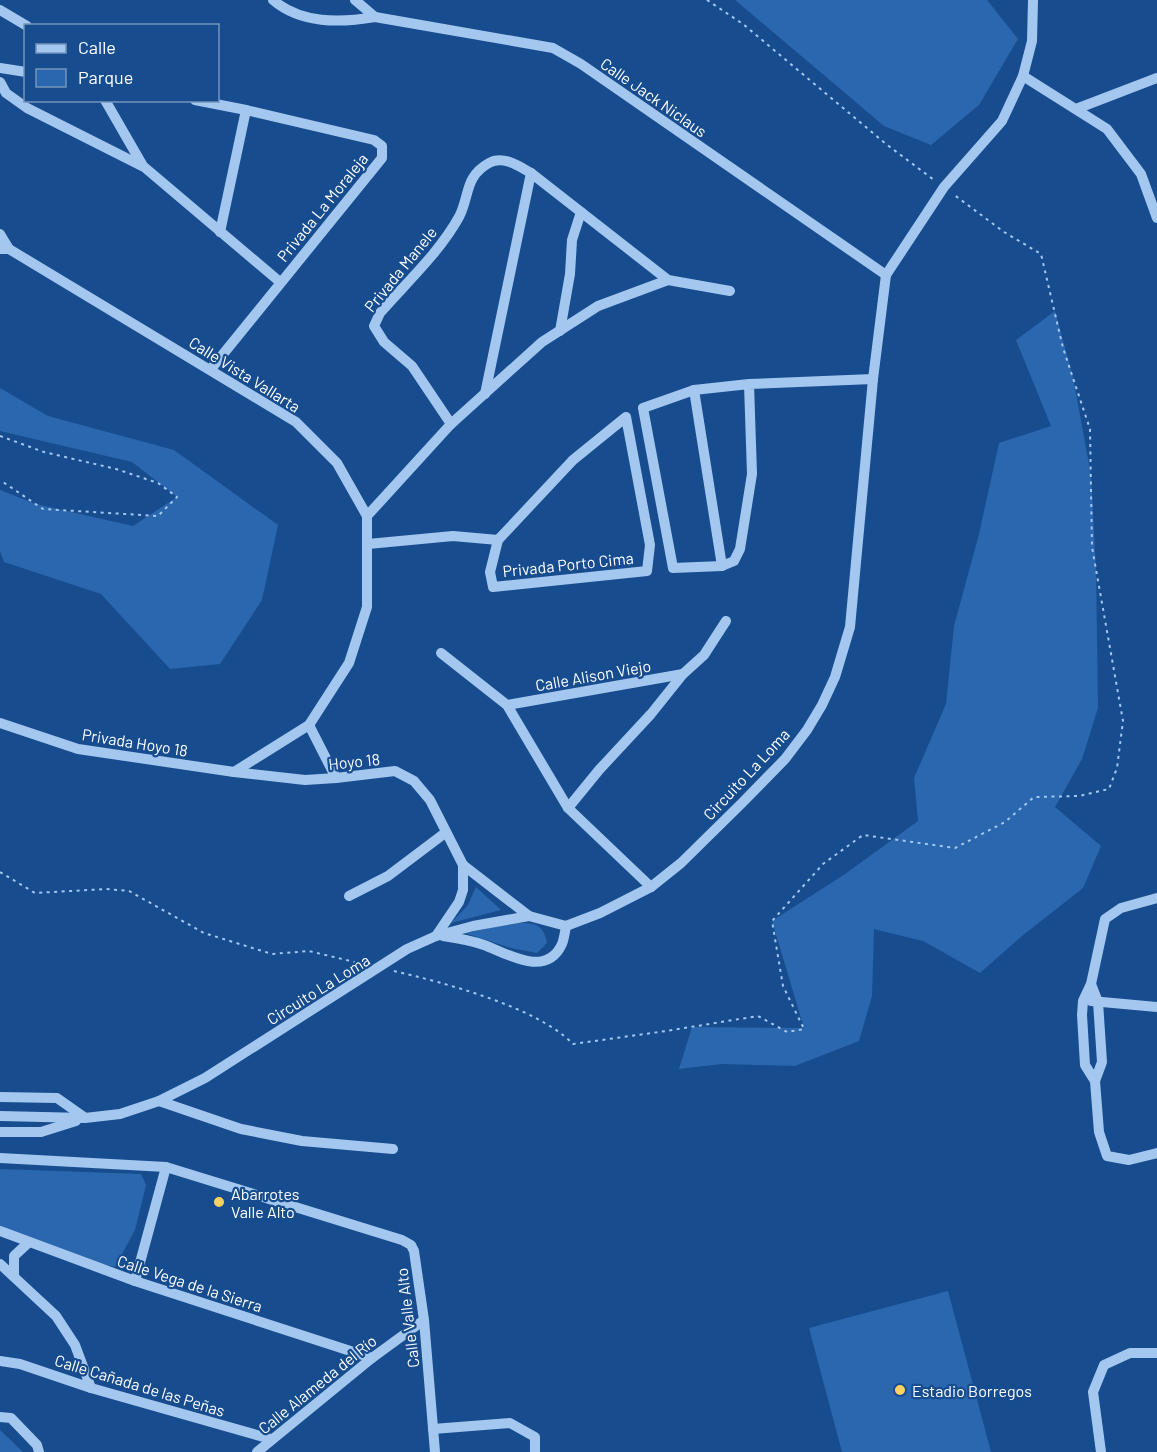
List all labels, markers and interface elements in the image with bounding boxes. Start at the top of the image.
legend [24,24,219,102]
text: Calle [78,36,116,58]
street label: Calle Jack Niclaus [597,53,711,141]
text: Parque [78,66,133,88]
street label: Privada La Moraleja [272,149,372,265]
street label: Privada Manele [360,223,440,315]
street label: Calle Vista Vallarta [186,332,304,416]
street label: Privada Porto Cima [501,548,635,580]
street label: Calle Alison Viejo [534,655,652,695]
street label: Privada Hoyo 18 [81,724,189,760]
street label: Circuito La Loma [699,724,793,824]
street label: Hoyo 18 [327,749,381,773]
street label: Circuito La Loma [263,950,373,1028]
place label: Abarrotes Valle Alto [231,1184,299,1221]
marker: Abarrotes Valle Alto [212,1195,226,1209]
street label: Calle Vega de la Sierra [115,1251,265,1315]
street label: Calle Valle Alto [391,1267,423,1369]
street label: Calle Alameda del Río [254,1331,380,1437]
street label: Calle Cañada de las Peñas [53,1350,227,1420]
place label: Estadio Borregos [912,1381,1032,1400]
marker: Estadio Borregos [893,1383,907,1397]

